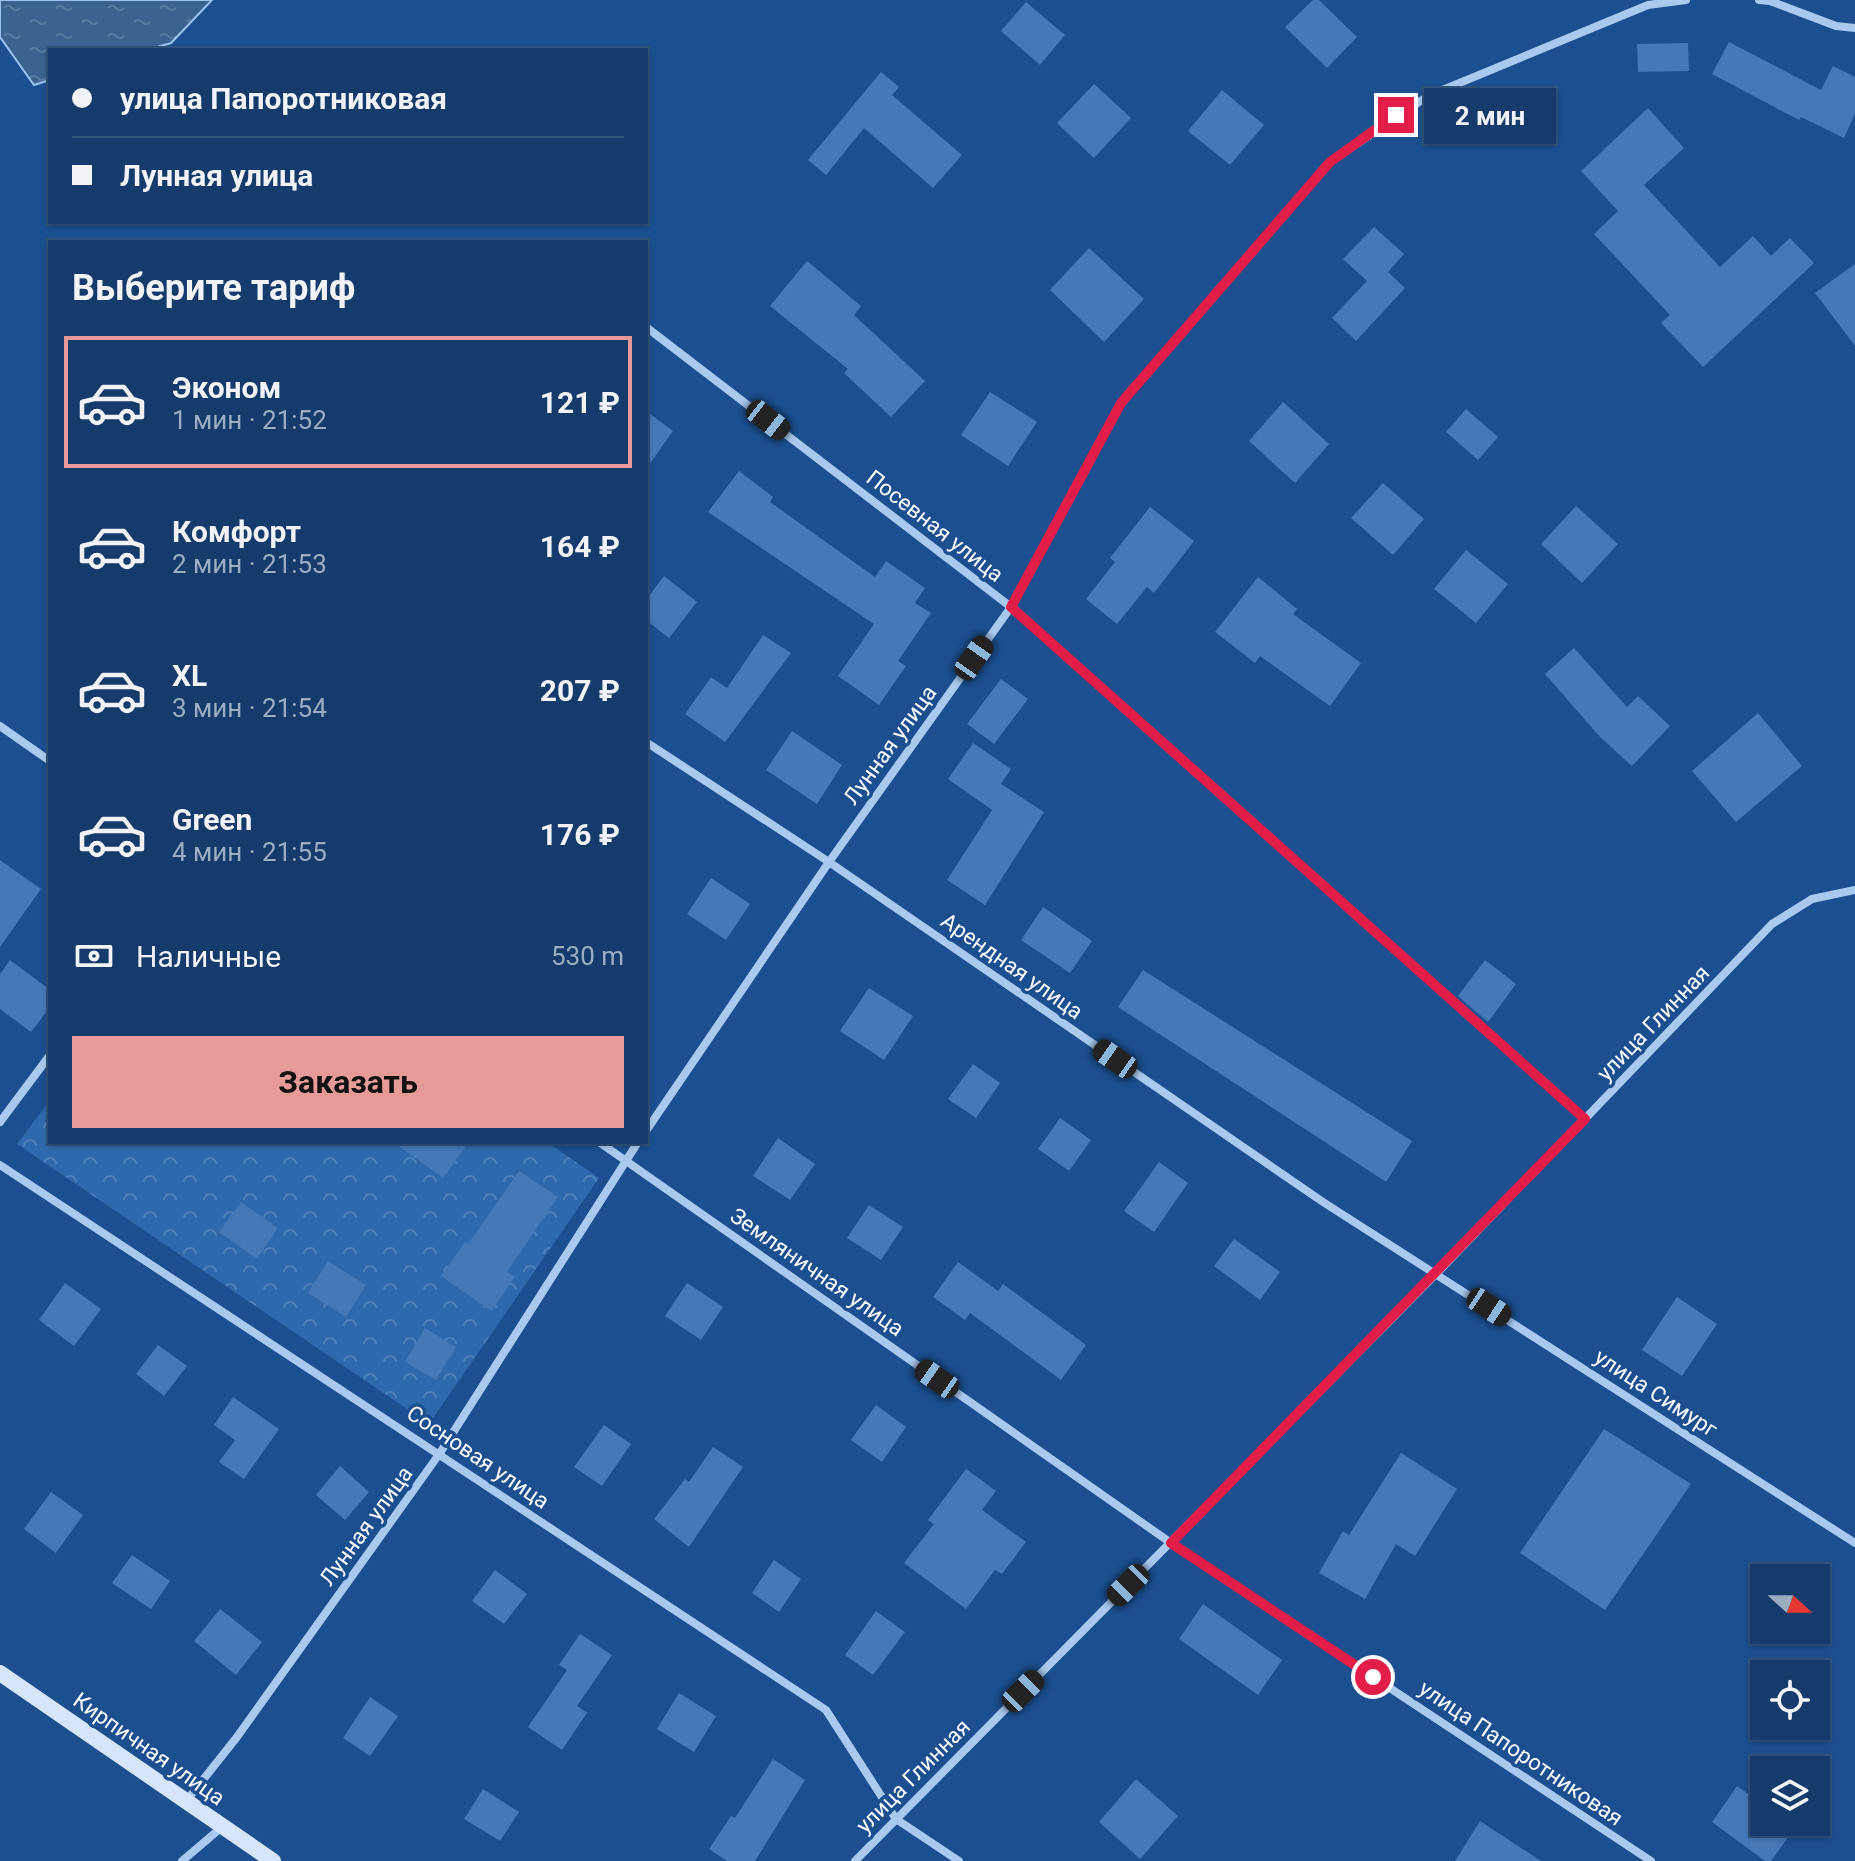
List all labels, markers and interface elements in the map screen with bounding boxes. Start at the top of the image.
text: улица Папоротниковая [120,81,447,116]
callout: 2 мин [1424,87,1556,143]
route end [1378,97,1414,133]
text: 2 мин [1455,101,1525,131]
text: Лунная улица [120,158,313,193]
text: Выберите тариф [72,267,355,309]
icon: car [76,366,148,438]
text: Эконом [172,370,281,405]
text: 121 ₽ [540,385,620,420]
car [742,396,794,444]
text: 1 мин · 21:52 [172,405,327,435]
street label: Посевная улица [862,465,1008,587]
icon: car [76,510,148,582]
text: Комфорт [172,514,301,549]
text: 164 ₽ [540,529,620,564]
text: 2 мин · 21:53 [172,549,327,579]
car [950,631,998,685]
icon: car [76,654,148,726]
text: XL [172,658,207,693]
text: 207 ₽ [540,673,620,708]
street label: Лунная улица [838,681,942,809]
text: 3 мин · 21:54 [172,693,327,723]
icon: car [76,798,148,870]
text: Green [172,802,252,837]
text: 176 ₽ [540,817,620,852]
text: 4 мин · 21:55 [172,837,327,867]
street label: Арендная улица [936,908,1088,1024]
icon: cash [72,934,116,978]
text: Наличные [136,939,281,974]
text: 530 m [551,941,624,971]
street label: улица Глинная [1592,960,1714,1086]
car [1088,1035,1142,1083]
button: Заказать [72,1036,624,1128]
street label: Земляничная улица [726,1203,908,1341]
car [1462,1284,1516,1330]
street label: улица Симург [1590,1344,1723,1442]
car [910,1355,964,1403]
street label: Сосновая улица [402,1400,554,1514]
street label: Лунная улица [314,1462,418,1590]
car [1103,1560,1153,1610]
north arrow [1750,1564,1830,1644]
map controls [1750,1564,1830,1836]
route start [1355,1659,1391,1695]
button: locate [1750,1660,1830,1740]
car [998,1666,1048,1716]
street label: улица Папоротниковая [1414,1675,1628,1831]
street label: Кирпичная улица [69,1687,229,1811]
street label: улица Глинная [851,1714,975,1838]
button: layers [1750,1756,1830,1836]

